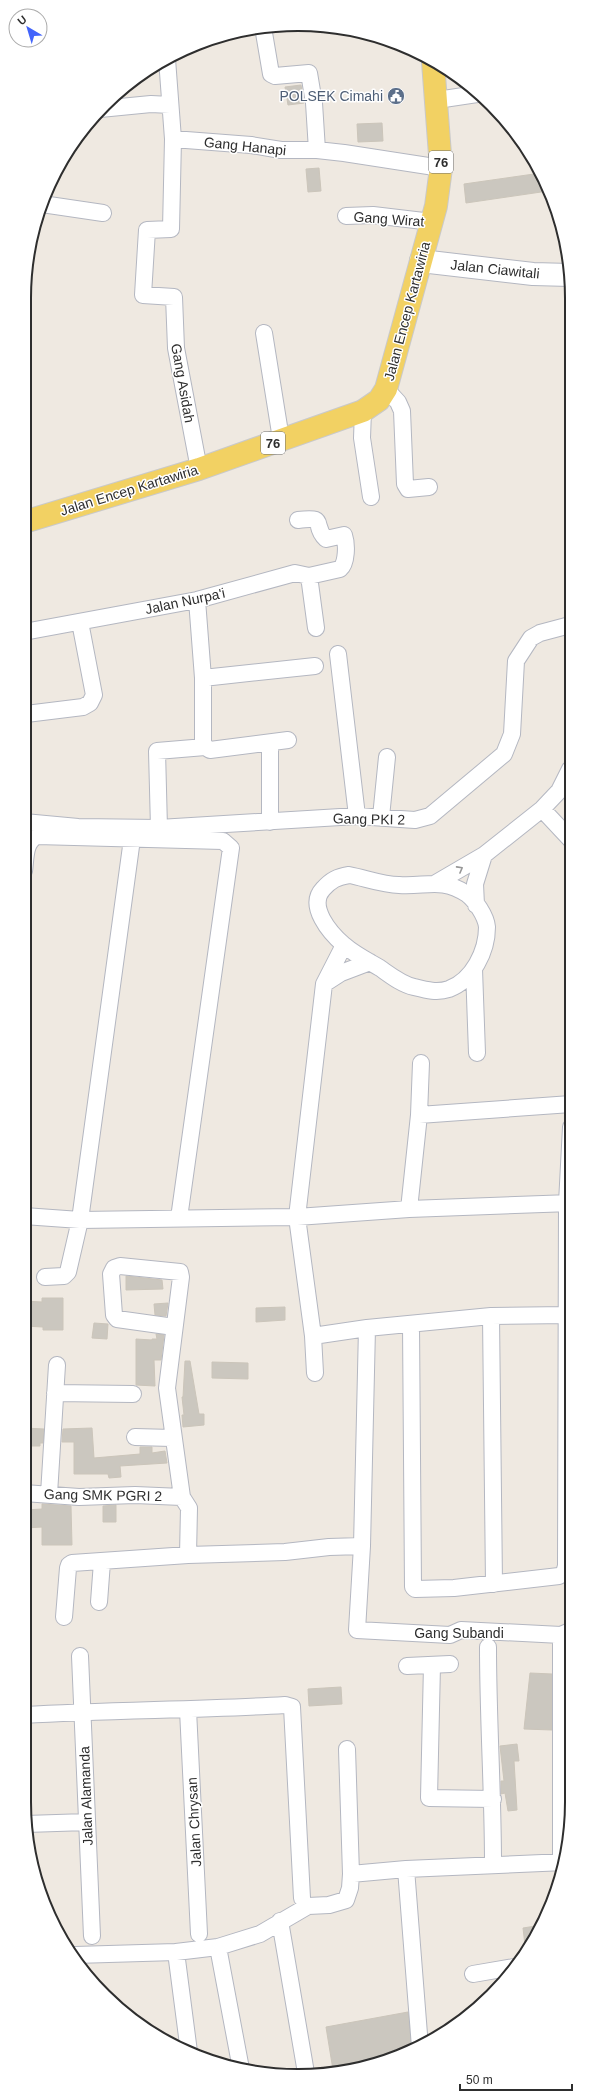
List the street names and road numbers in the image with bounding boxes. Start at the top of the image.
street label: Gang Hanapi [203,134,287,158]
road number: 76 [429,151,453,173]
street label: Gang Wirat [353,209,425,229]
street label: Jalan Encep Kartawiria [381,240,433,382]
street label: Jalan Ciawitali [450,256,540,282]
street label: Gang Asidah [168,342,198,424]
road number: 76 [261,432,285,454]
street label: Jalan Encep Kartawiria [58,461,200,519]
street label: Jalan Nurpa'i [144,585,226,617]
street label: Gang PKI 2 [333,810,406,828]
street label: Gang SMK PGRI 2 [44,1486,162,1504]
street label: Gang Subandi [414,1625,504,1641]
street label: Jalan Alamanda [76,1746,96,1846]
street label: Jalan Chrysan [184,1777,204,1867]

